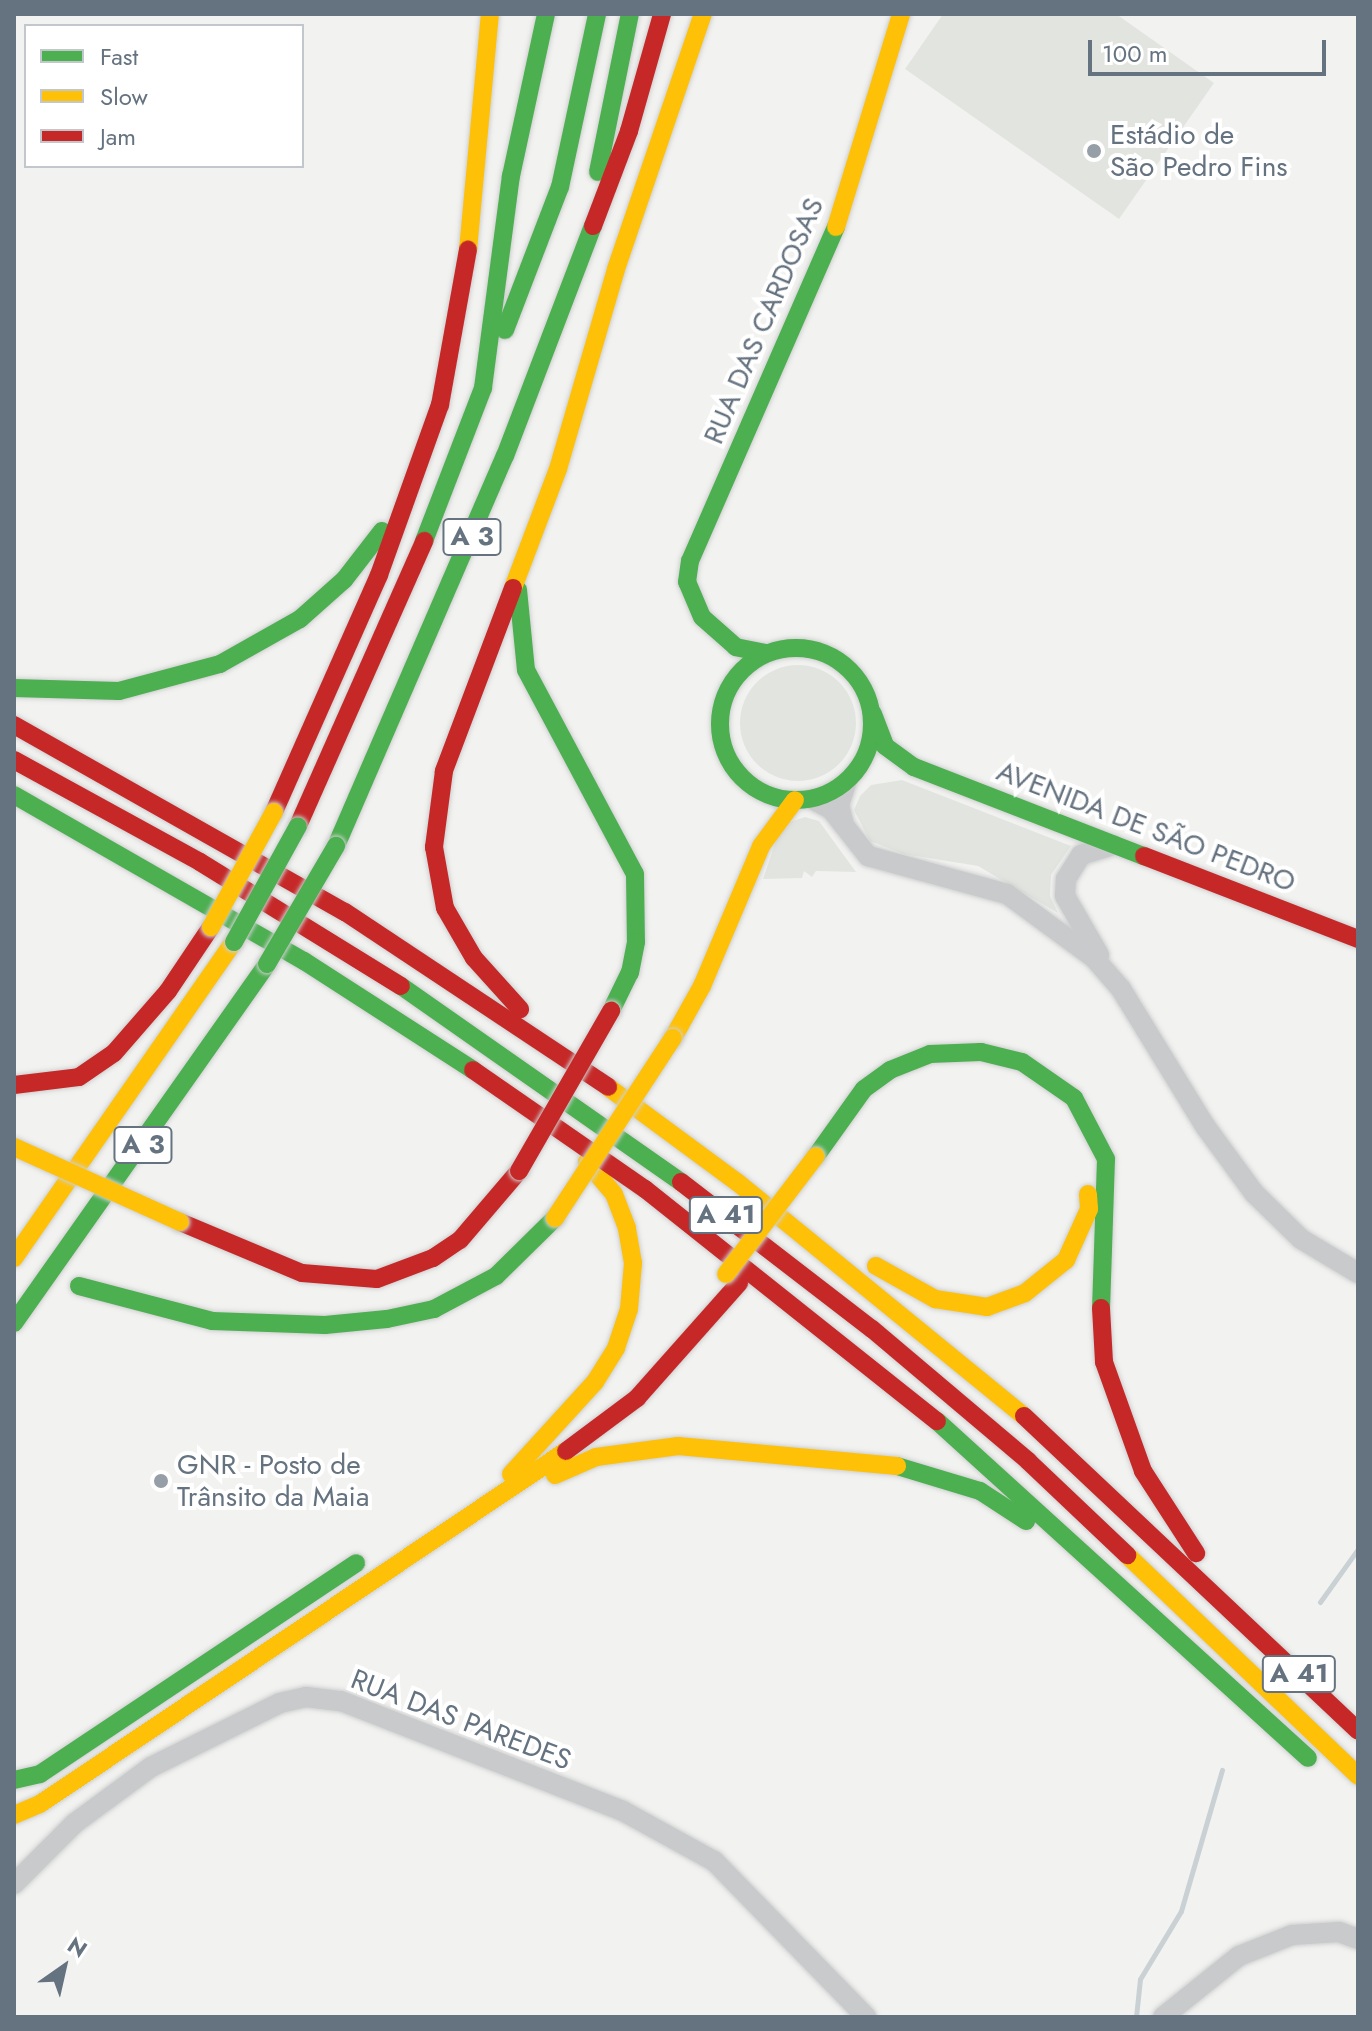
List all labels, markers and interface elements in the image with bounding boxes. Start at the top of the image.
legend [24,24,304,168]
scale bar [1092,24,1330,74]
text: 100 m [1102,36,1168,71]
text: Fast [100,39,138,74]
text: Slow [100,79,148,114]
place label: Estádio de São Pedro Fins [1110,118,1288,184]
text: Jam [100,119,136,154]
marker: Estádio de São Pedro Fins [1085,142,1103,160]
street label: RUA DAS CARDOSAS [697,193,831,449]
road number: A 3 [442,515,502,559]
street label: AVENIDA DE SÃO PEDRO [992,754,1300,900]
road number: A 3 [113,1123,173,1167]
road number: A 41 [688,1193,764,1237]
place label: GNR - Posto de Trânsito da Maia [177,1448,369,1514]
marker: GNR - Posto de Trânsito da Maia [152,1472,170,1490]
road number: A 41 [1261,1652,1337,1696]
street label: RUA DAS PAREDES [346,1663,576,1777]
north arrow [24,1927,104,2007]
text: N [61,1929,94,1965]

